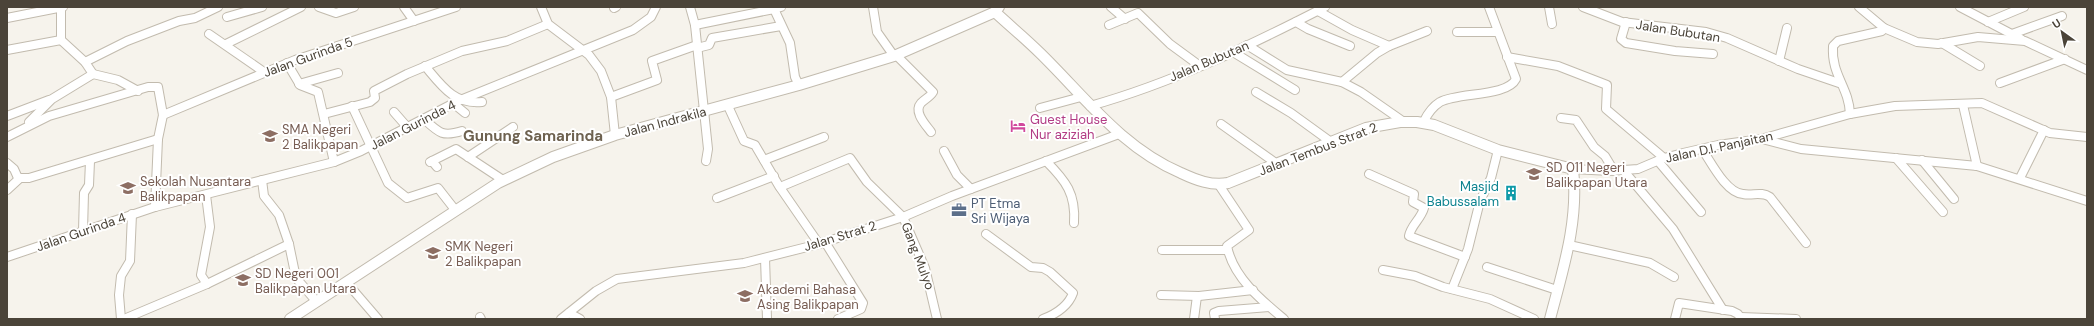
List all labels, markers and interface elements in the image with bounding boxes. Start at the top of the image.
north arrow [2042,12,2082,52]
street label: Jalan Bubutan [1635,16,1721,46]
text: U [2050,16,2064,32]
street label: Jalan Gurinda 5 [261,33,355,81]
street label: Jalan Bubutan [1167,37,1251,85]
street label: Jalan Gurinda 4 [367,96,459,154]
street label: Jalan Indrakila [622,103,708,141]
place label: Guest House Nur aziziah [1030,111,1107,143]
hotel icon: Guest House Nur aziziah [1009,117,1027,135]
street label: Jalan Tembus Strat 2 [1256,119,1380,179]
place label: SMA Negeri 2 Balikpapan [282,121,358,153]
district label: Gunung Samarinda [463,126,603,146]
school or university icon: SMA Negeri 2 Balikpapan [261,127,279,145]
street label: Jalan D.I. Panjaitan [1664,127,1774,167]
place label: SD 011 Negeri Balikpapan Utara [1546,159,1647,191]
school or university icon: SD 011 Negeri Balikpapan Utara [1525,165,1543,183]
place label: Sekolah Nusantara Balikpapan [140,173,251,205]
place label: Masjid Babussalam [1427,178,1499,210]
school or university icon: Sekolah Nusantara Balikpapan [119,179,137,197]
building icon: Masjid Babussalam [1502,184,1520,202]
place label: PT Etma Sri Wijaya [971,195,1030,227]
office icon: PT Etma Sri Wijaya [950,201,968,219]
street label: Jalan Gurinda 4 [34,209,128,255]
street label: Jalan Strat 2 [802,217,878,255]
street label: Gang Mulyo [897,220,939,292]
place label: SMK Negeri 2 Balikpapan [445,238,521,270]
school or university icon: SMK Negeri 2 Balikpapan [424,244,442,262]
place label: SD Negeri 001 Balikpapan Utara [255,265,356,297]
school or university icon: SD Negeri 001 Balikpapan Utara [234,271,252,289]
place label: Akademi Bahasa Asing Balikpapan [757,281,859,313]
school or university icon: Akademi Bahasa Asing Balikpapan [736,287,754,305]

